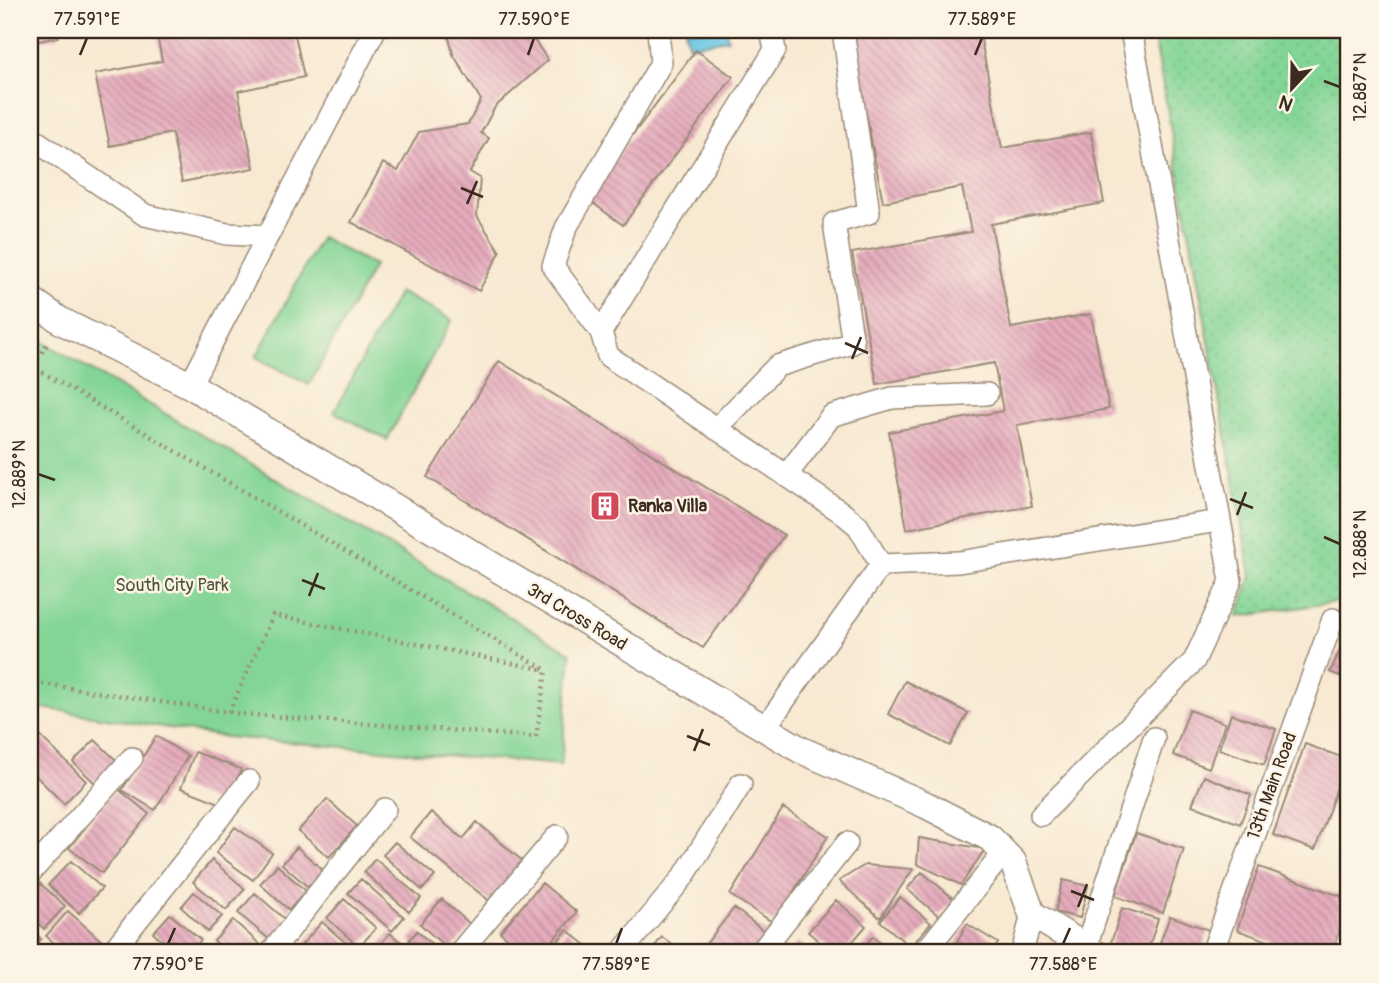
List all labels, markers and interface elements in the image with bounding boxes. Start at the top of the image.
text: 77.591°E [54,8,120,31]
text: 77.590°E [498,8,570,31]
text: 77.589°E [948,8,1016,31]
north arrow [1256,52,1326,122]
text: 12.887°N [1349,53,1372,121]
text: N [1275,89,1296,116]
text: 12.889°N [8,440,31,508]
building icon: Ranka Villa [588,489,622,523]
place label: Ranka Villa [628,495,708,518]
text: 12.888°N [1349,510,1372,578]
park label: South City Park [115,574,229,597]
street label: 3rd Cross Road [523,578,631,656]
street label: 13th Main Road [1242,729,1302,843]
text: 77.590°E [132,953,204,976]
text: 77.589°E [582,953,650,976]
text: 77.588°E [1029,953,1097,976]

